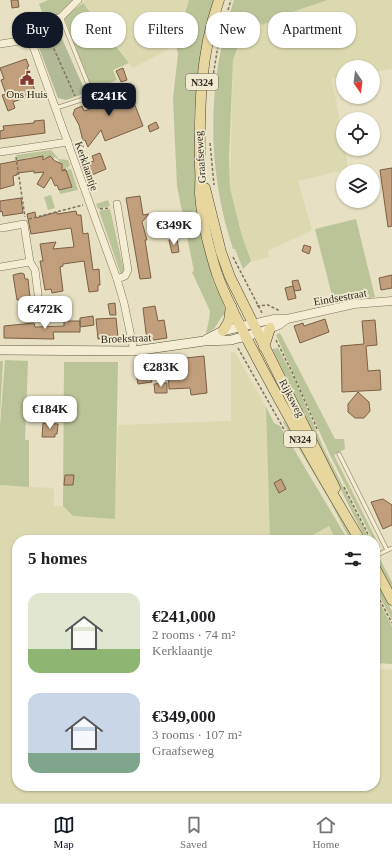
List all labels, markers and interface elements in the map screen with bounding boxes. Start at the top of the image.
chip: Buy [12,12,63,48]
chip: Rent [71,12,126,48]
chip: Filters [134,12,198,48]
chip: New [206,12,260,48]
chip: Apartment [268,12,356,48]
north arrow [336,60,380,104]
map controls [336,60,380,208]
public building icon: Ons Huis [19,70,35,86]
road number: N324 [186,74,218,90]
pin: €241K [81,83,137,117]
place label: Ons Huis [6,88,48,100]
text: €241K [91,88,127,103]
button: locate [336,112,380,156]
street label: Graafseweg [192,130,208,184]
street label: Kerklaantje [73,140,101,192]
button: layers [336,164,380,208]
pin: €349K [146,212,202,246]
text: €349K [156,217,192,232]
street label: Eindsestraat [312,286,368,308]
pin: €472K [17,296,73,330]
text: €472K [27,301,63,316]
street label: Broekstraat [100,331,152,345]
pin: €283K [133,354,189,388]
text: €283K [143,359,179,374]
street label: Rijksweg [277,377,307,420]
pin: €184K [22,396,78,430]
text: €184K [32,401,68,416]
road number: N324 [284,431,316,447]
icon: filters [342,548,364,570]
text: 5 homes [28,549,87,568]
text: €241,000 [152,607,216,626]
icon: home [60,609,108,657]
text: 2 rooms · 74 m² [152,627,235,642]
text: Kerklaantje [152,643,213,658]
text: €349,000 [152,707,216,726]
icon: home [60,709,108,757]
text: 3 rooms · 107 m² [152,727,242,742]
text: Graafseweg [152,743,214,758]
tab: Map [53,814,75,850]
tab: Saved [180,814,207,850]
tab: Home [312,814,339,850]

